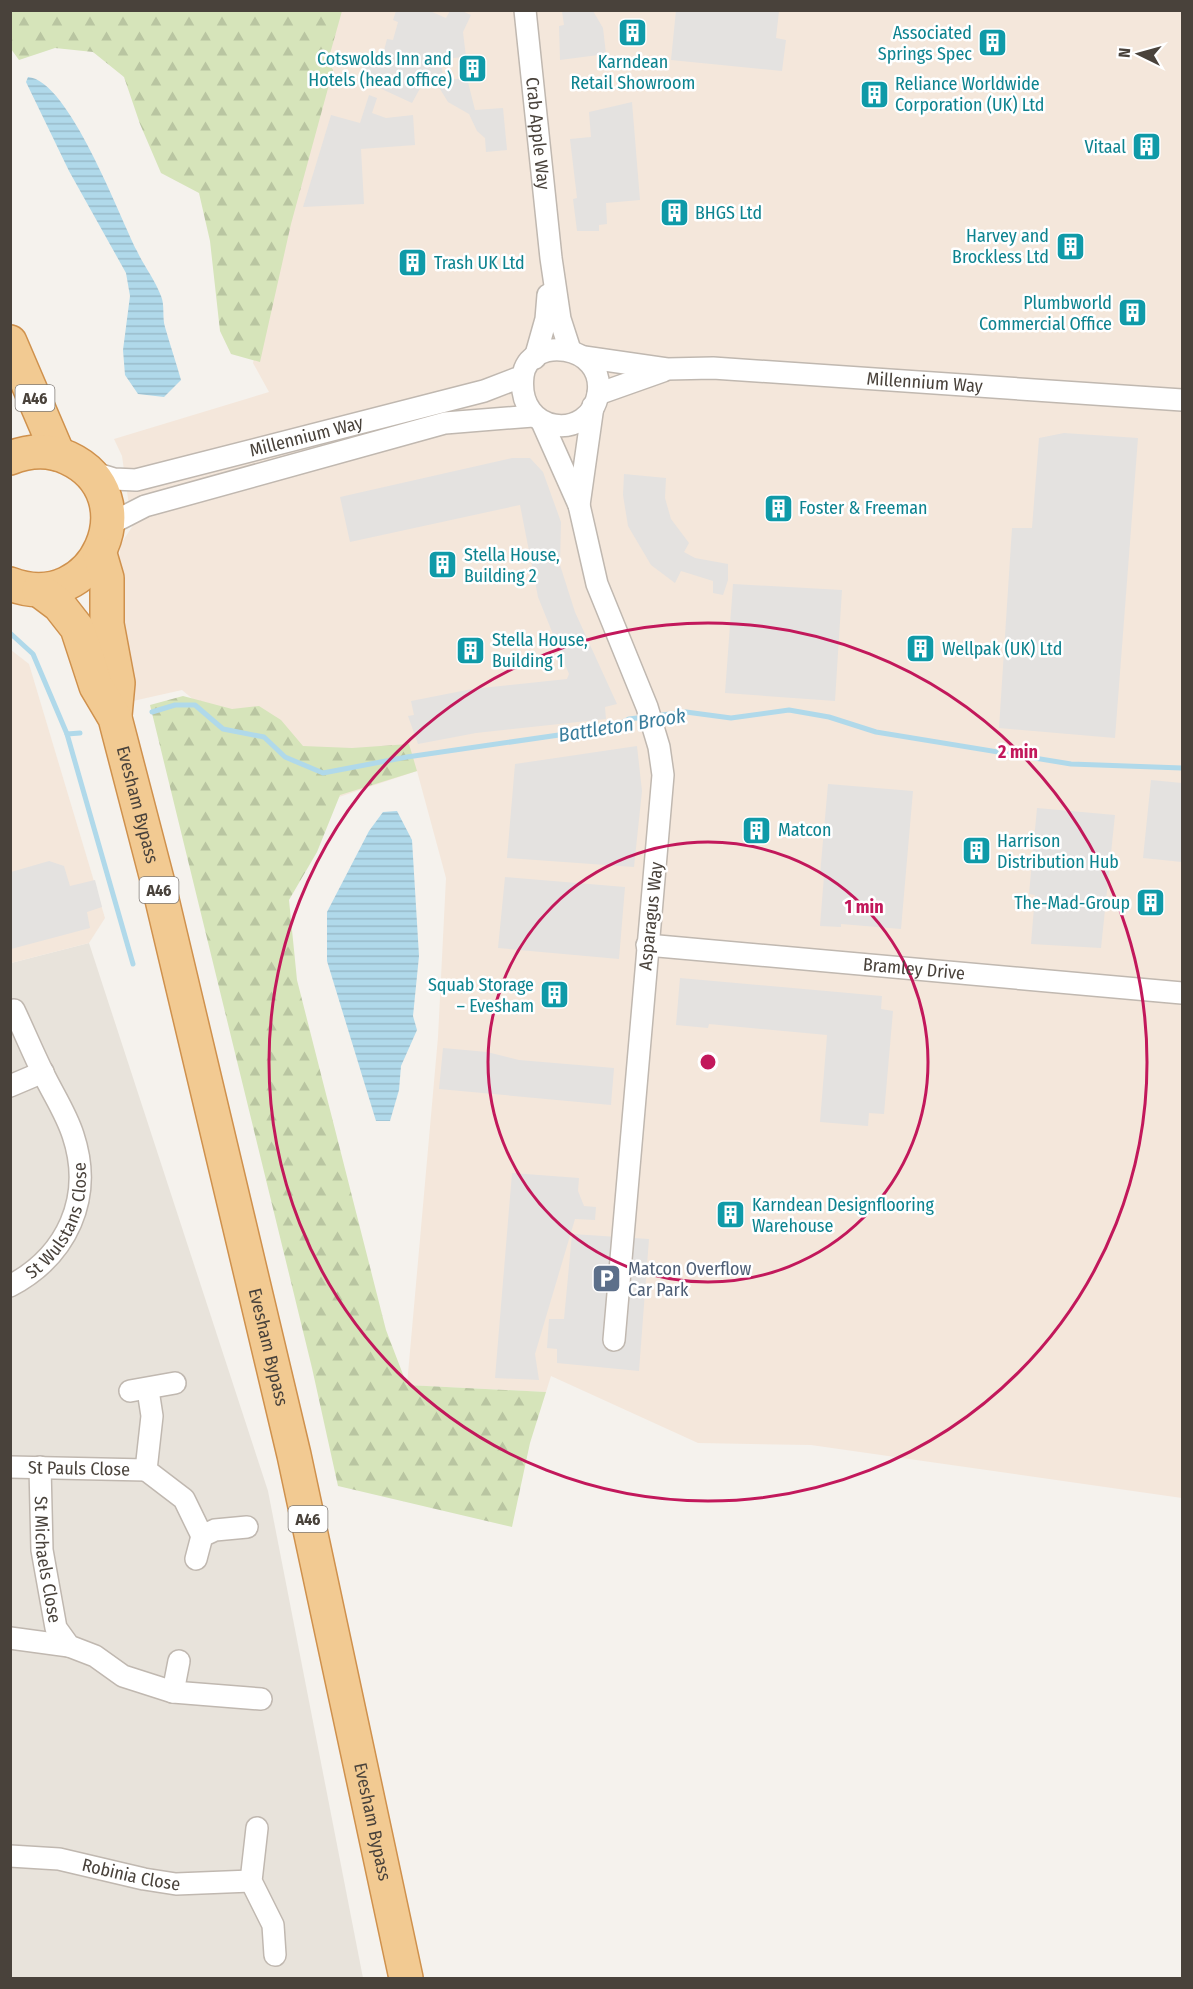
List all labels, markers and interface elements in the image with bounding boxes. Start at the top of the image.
building icon: Karndean Retail Showroom [617,17,649,49]
place label: Associated Springs Spec [878,22,972,65]
north arrow [1109,24,1169,84]
building icon: Associated Springs Spec [977,27,1009,59]
text: N [1115,47,1134,58]
place label: Cotswolds Inn and Hotels (head office) [308,48,452,91]
place label: Karndean Retail Showroom [571,51,695,94]
building icon: Cotswolds Inn and Hotels (head office) [457,53,489,85]
place label: Reliance Worldwide Corporation (UK) Ltd [895,73,1045,116]
street label: Crab Apple Way [521,76,555,191]
building icon: Reliance Worldwide Corporation (UK) Ltd [858,78,890,110]
building icon: Vitaal [1131,131,1163,163]
place label: Vitaal [1084,136,1126,158]
building icon: BHGS Ltd [658,197,690,229]
place label: BHGS Ltd [695,202,762,224]
place label: Harvey and Brockless Ltd [952,225,1049,268]
building icon: Harvey and Brockless Ltd [1054,230,1086,262]
building icon: Trash UK Ltd [397,247,429,279]
place label: Trash UK Ltd [434,252,525,274]
place label: Plumbworld Commercial Office [979,292,1112,335]
building icon: Plumbworld Commercial Office [1117,297,1149,329]
street label: Millennium Way [866,368,983,397]
road number: A46 [15,385,54,411]
street label: Millennium Way [247,411,365,462]
building icon: Foster & Freeman [762,492,794,524]
place label: Foster & Freeman [799,497,928,519]
place label: Stella House, Building 2 [464,544,560,587]
building icon: Stella House, Building 2 [427,549,459,581]
place label: Stella House, Building 1 [492,629,588,672]
building icon: Wellpak (UK) Ltd [905,633,937,665]
building icon: Stella House, Building 1 [455,634,487,666]
place label: Wellpak (UK) Ltd [942,638,1062,660]
water label: Battleton Brook [557,703,688,747]
text: 2 min [997,741,1038,763]
street label: Evesham Bypass [112,744,163,866]
building icon: Matcon [741,814,773,846]
place label: Matcon [778,819,832,841]
place label: Harrison Distribution Hub [997,830,1119,873]
building icon: Harrison Distribution Hub [960,835,992,867]
street label: Asparagus Way [634,861,668,971]
road number: A46 [140,877,178,903]
building icon: The-Mad-Group [1135,887,1167,919]
place label: The-Mad-Group [1014,892,1130,914]
text: 1 min [844,896,884,918]
street label: Bramley Drive [862,953,966,984]
place label: Squab Storage – Evesham [428,974,534,1017]
building icon: Squab Storage – Evesham [539,979,571,1011]
centre of rings [698,1052,718,1072]
street label: St Wulstans Close [21,1161,91,1284]
place label: Karndean Designflooring Warehouse [752,1194,934,1237]
building icon: Karndean Designflooring Warehouse [715,1199,747,1231]
place label: Matcon Overflow Car Park [628,1258,751,1301]
parking icon: Matcon Overflow Car Park [591,1263,623,1295]
street label: Evesham Bypass [244,1286,293,1408]
street label: St Pauls Close [28,1456,130,1481]
street label: St Michaels Close [30,1496,66,1625]
road number: A46 [288,1506,328,1532]
street label: Evesham Bypass [349,1761,396,1883]
street label: Robinia Close [80,1854,182,1896]

